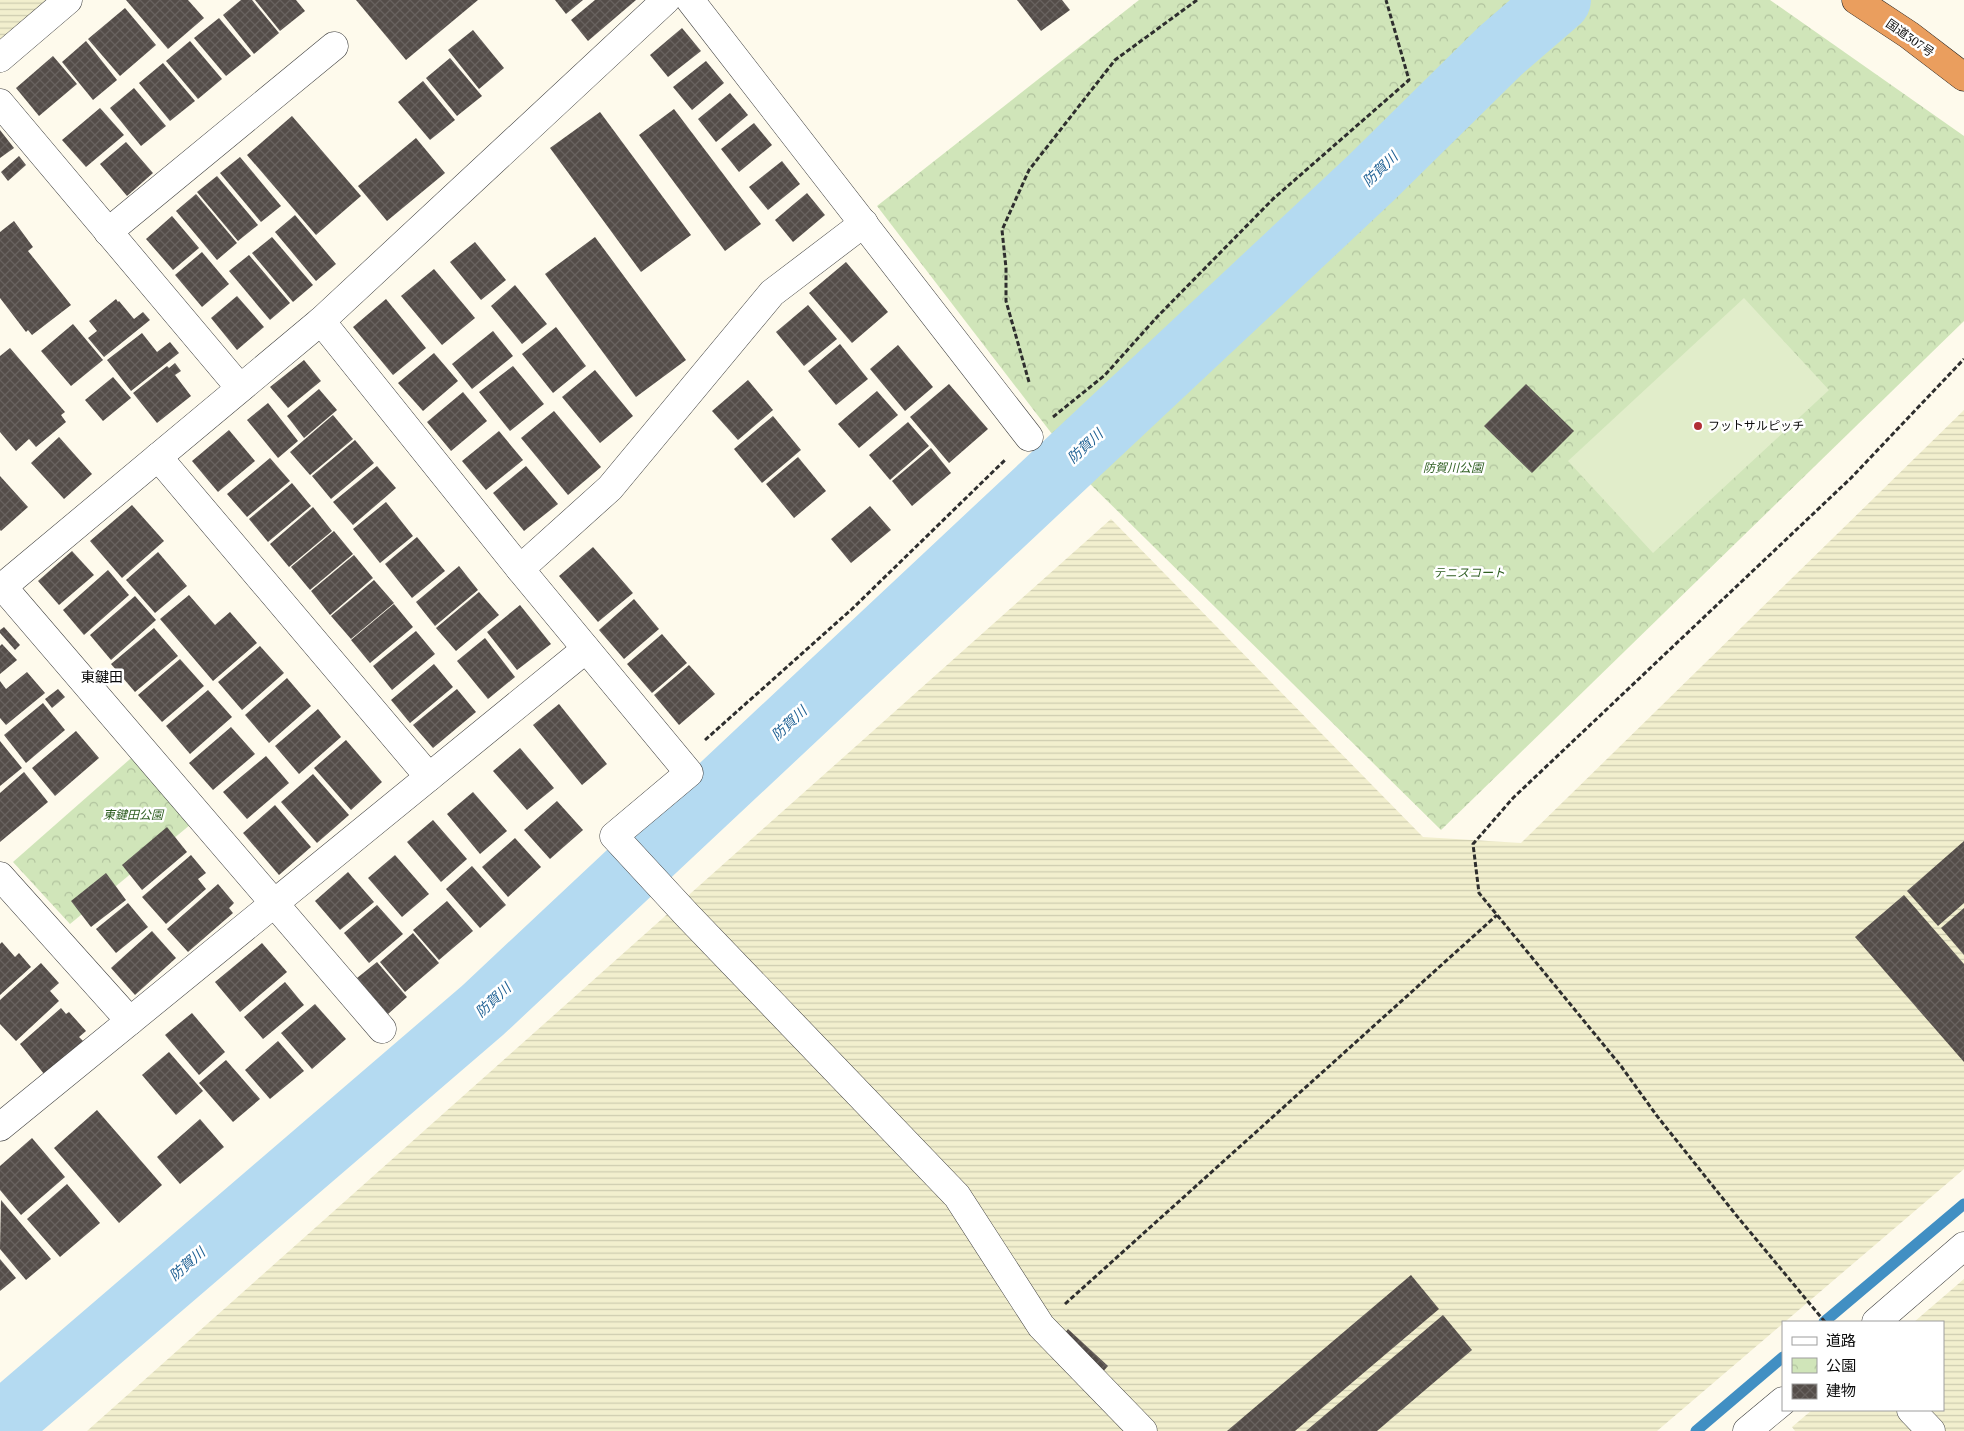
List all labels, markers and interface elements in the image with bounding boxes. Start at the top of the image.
street label: 国道307号 [1883,16,1937,60]
water label: 防賀川 [1358,146,1403,190]
place label: フットサルピッチ [1708,418,1804,433]
marker: フットサルピッチ [1692,420,1704,432]
water label: 防賀川 [1063,423,1108,467]
park label: 防賀川公園 [1423,460,1485,475]
park label: テニスコート [1433,565,1505,580]
district label: 東鍵田 [81,667,123,686]
water label: 防賀川 [767,700,812,744]
park label: 東鍵田公園 [103,807,165,822]
water label: 防賀川 [471,977,516,1021]
water label: 防賀川 [165,1241,210,1285]
legend [1782,1321,1944,1411]
text: 道路 [1826,1330,1856,1350]
text: 公園 [1826,1355,1856,1375]
text: 建物 [1826,1380,1856,1400]

